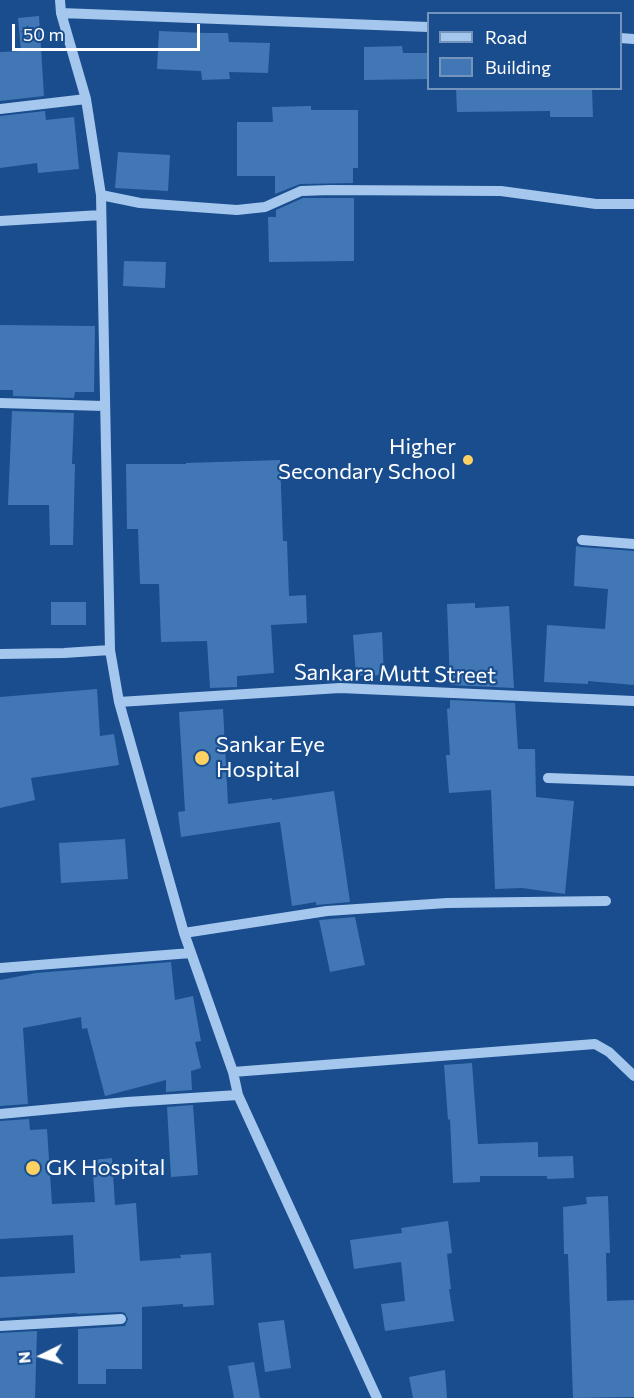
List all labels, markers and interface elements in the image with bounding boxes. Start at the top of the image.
scale bar [15,12,202,50]
legend [427,12,622,90]
text: 50 m [23,23,64,45]
text: Road [485,26,527,48]
text: Building [485,56,551,78]
place label: Higher Secondary School [278,434,456,486]
marker: Higher Secondary School [461,453,475,467]
street label: Sankara Mutt Street [294,659,496,689]
place label: Sankar Eye Hospital [216,732,325,784]
marker: Sankar Eye Hospital [193,749,211,767]
place label: GK Hospital [46,1155,165,1181]
marker: GK Hospital [24,1159,42,1177]
north arrow [12,1326,72,1386]
text: N [14,1351,34,1364]

